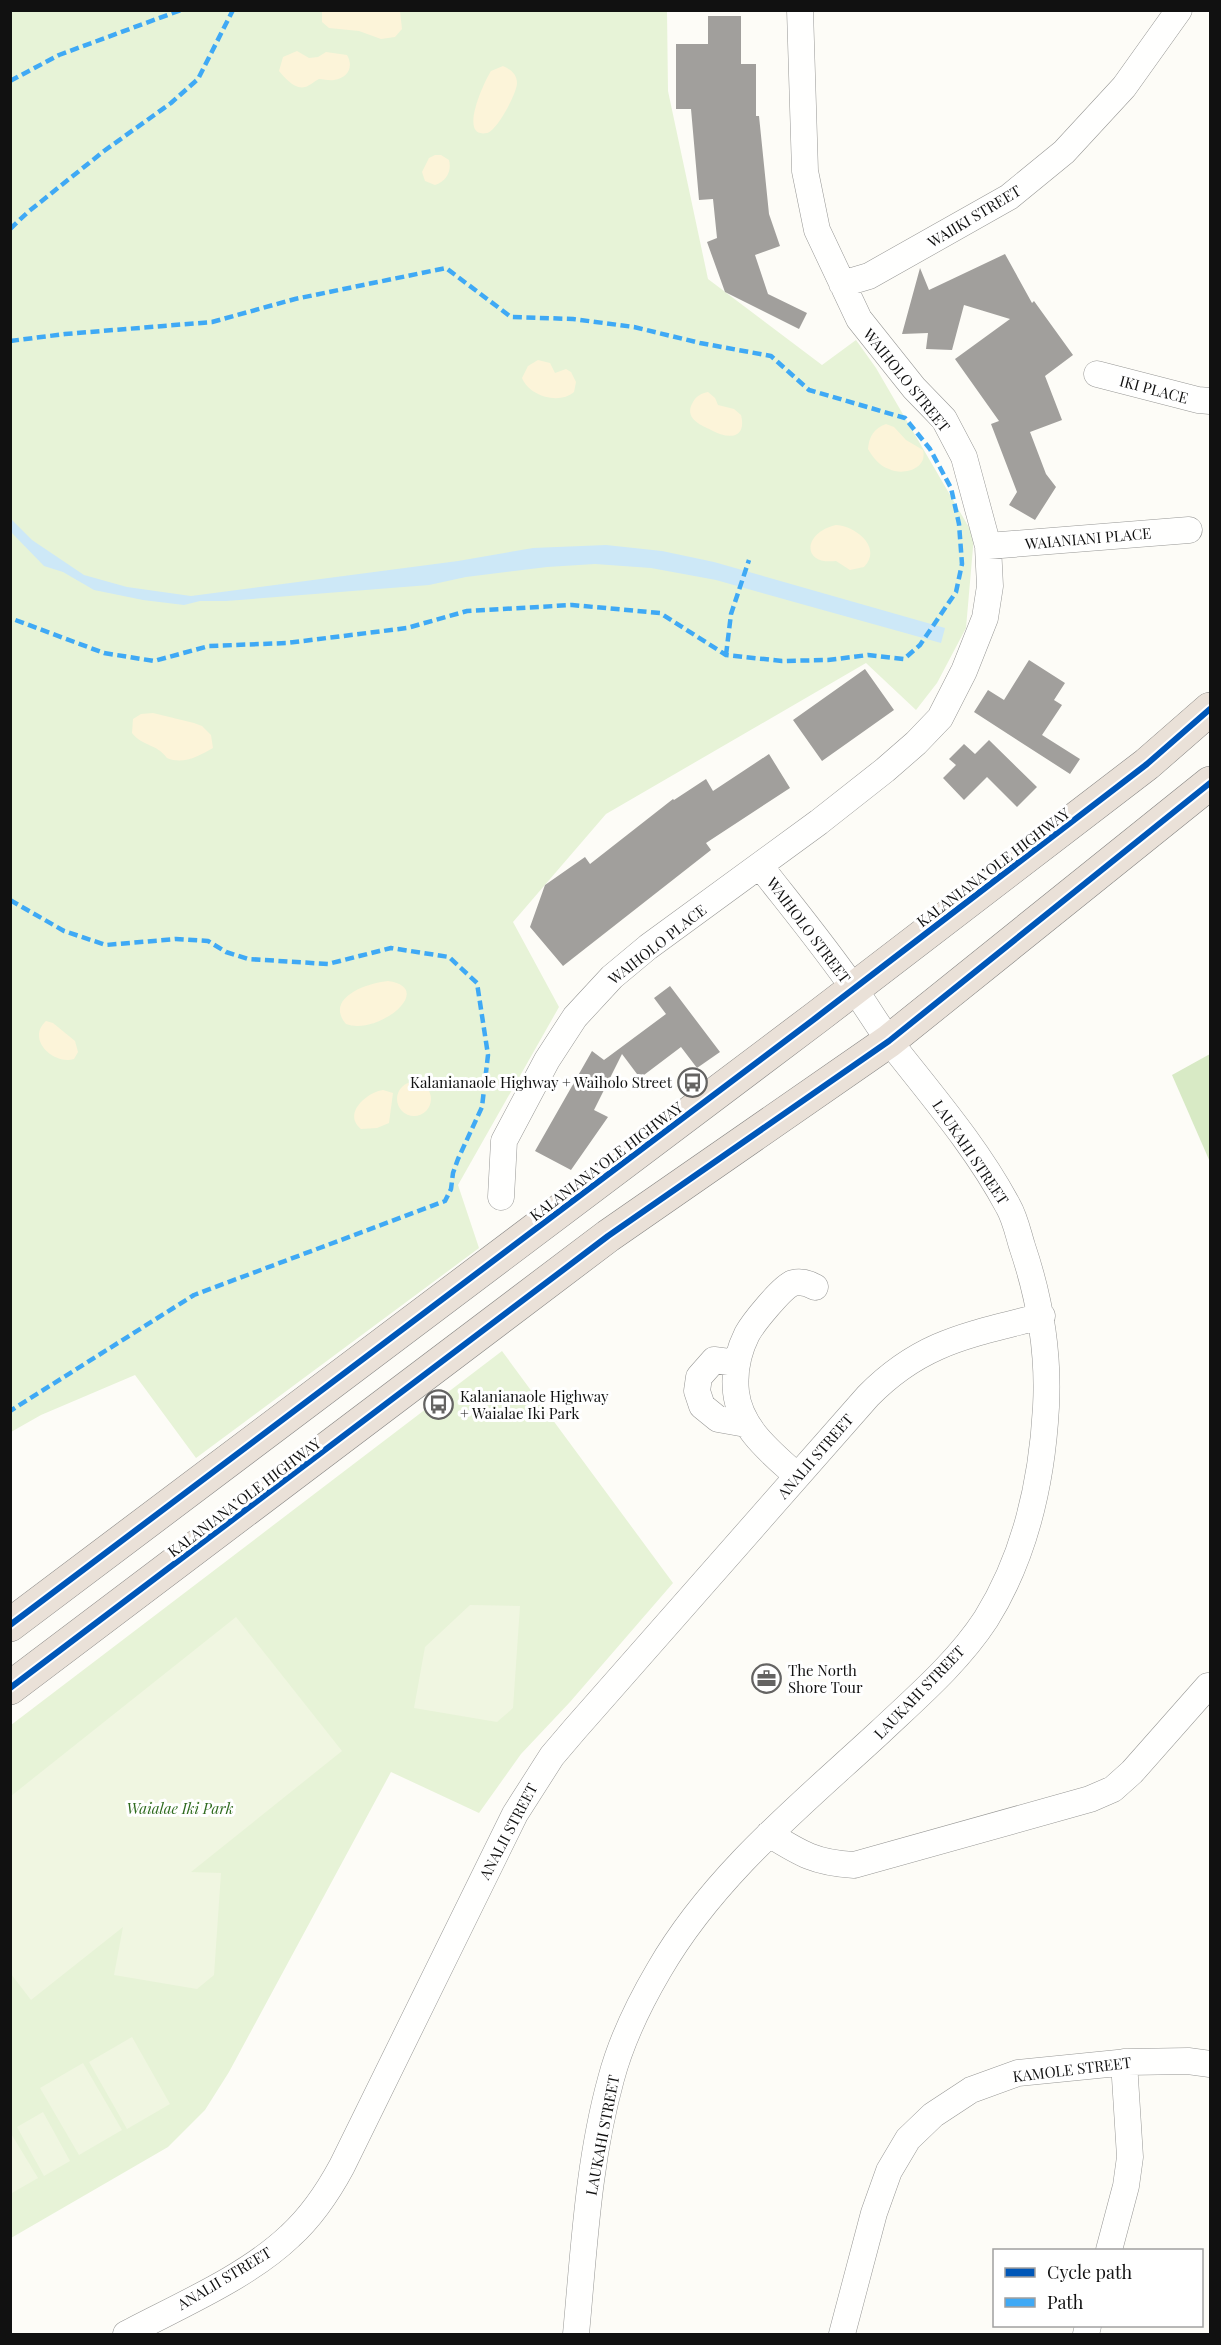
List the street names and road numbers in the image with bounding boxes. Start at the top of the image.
street label: WAIIKI STREET [923,180,1024,252]
street label: WAIHOLO STREET [858,323,955,436]
street label: IKI PLACE [1118,370,1190,408]
street label: WAIANIANI PLACE [1023,523,1152,554]
street label: KALANIANA’OLE HIGHWAY [912,803,1074,931]
street label: WAIHOLO STREET [762,872,855,987]
street label: WAIHOLO PLACE [603,899,710,989]
street label: LAUKAHI STREET [928,1096,1014,1208]
street label: KALANIANA’OLE HIGHWAY [525,1097,687,1225]
street label: ANALII STREET [772,1409,857,1503]
street label: KALANIANA’OLE HIGHWAY [163,1433,325,1561]
street label: LAUKAHI STREET [869,1641,969,1743]
street label: ANALII STREET [474,1779,542,1883]
street label: KAMOLE STREET [1012,2052,1132,2086]
street label: LAUKAHI STREET [581,2073,623,2197]
street label: ANALII STREET [172,2242,275,2314]

